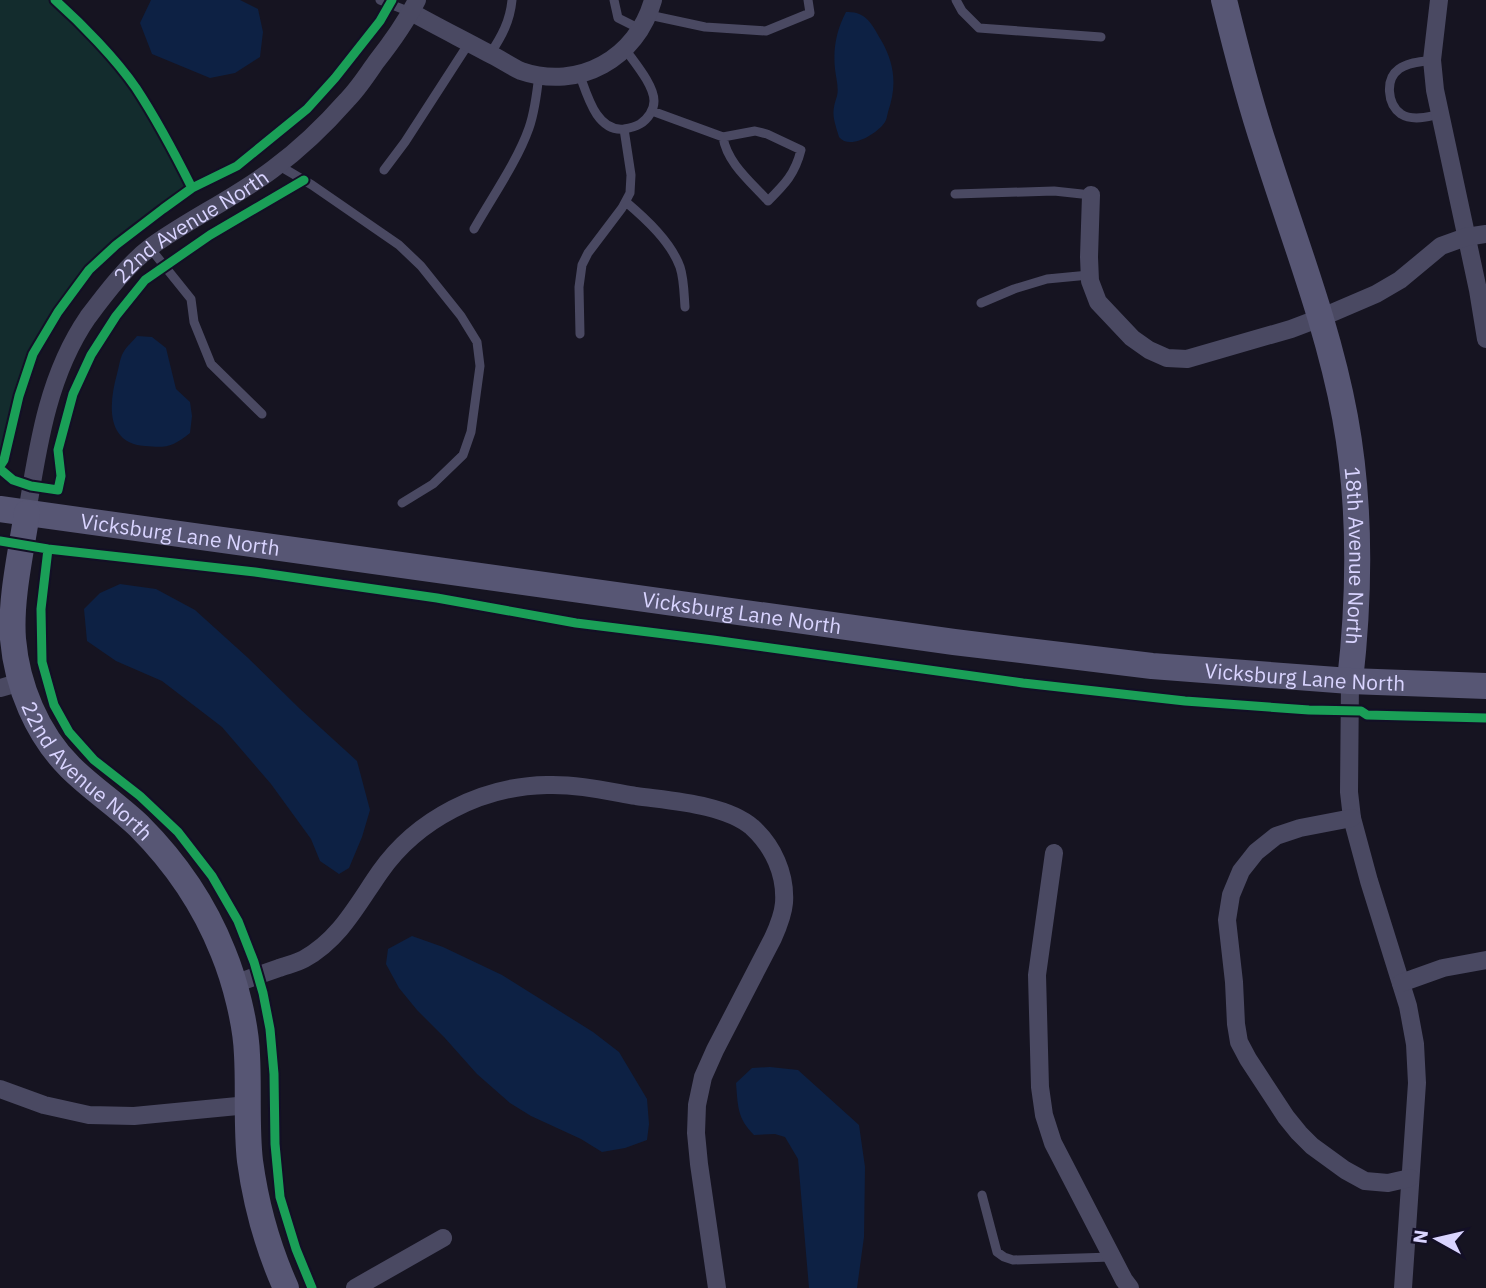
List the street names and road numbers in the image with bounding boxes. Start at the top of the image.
street label: 22nd Avenue North [107,163,274,289]
street label: 18th Avenue North [1338,465,1371,646]
street label: Vicksburg Lane North [79,506,282,562]
street label: Vicksburg Lane North [640,585,843,640]
street label: Vicksburg Lane North [1204,656,1406,697]
street label: 22nd Avenue North [15,697,159,846]

